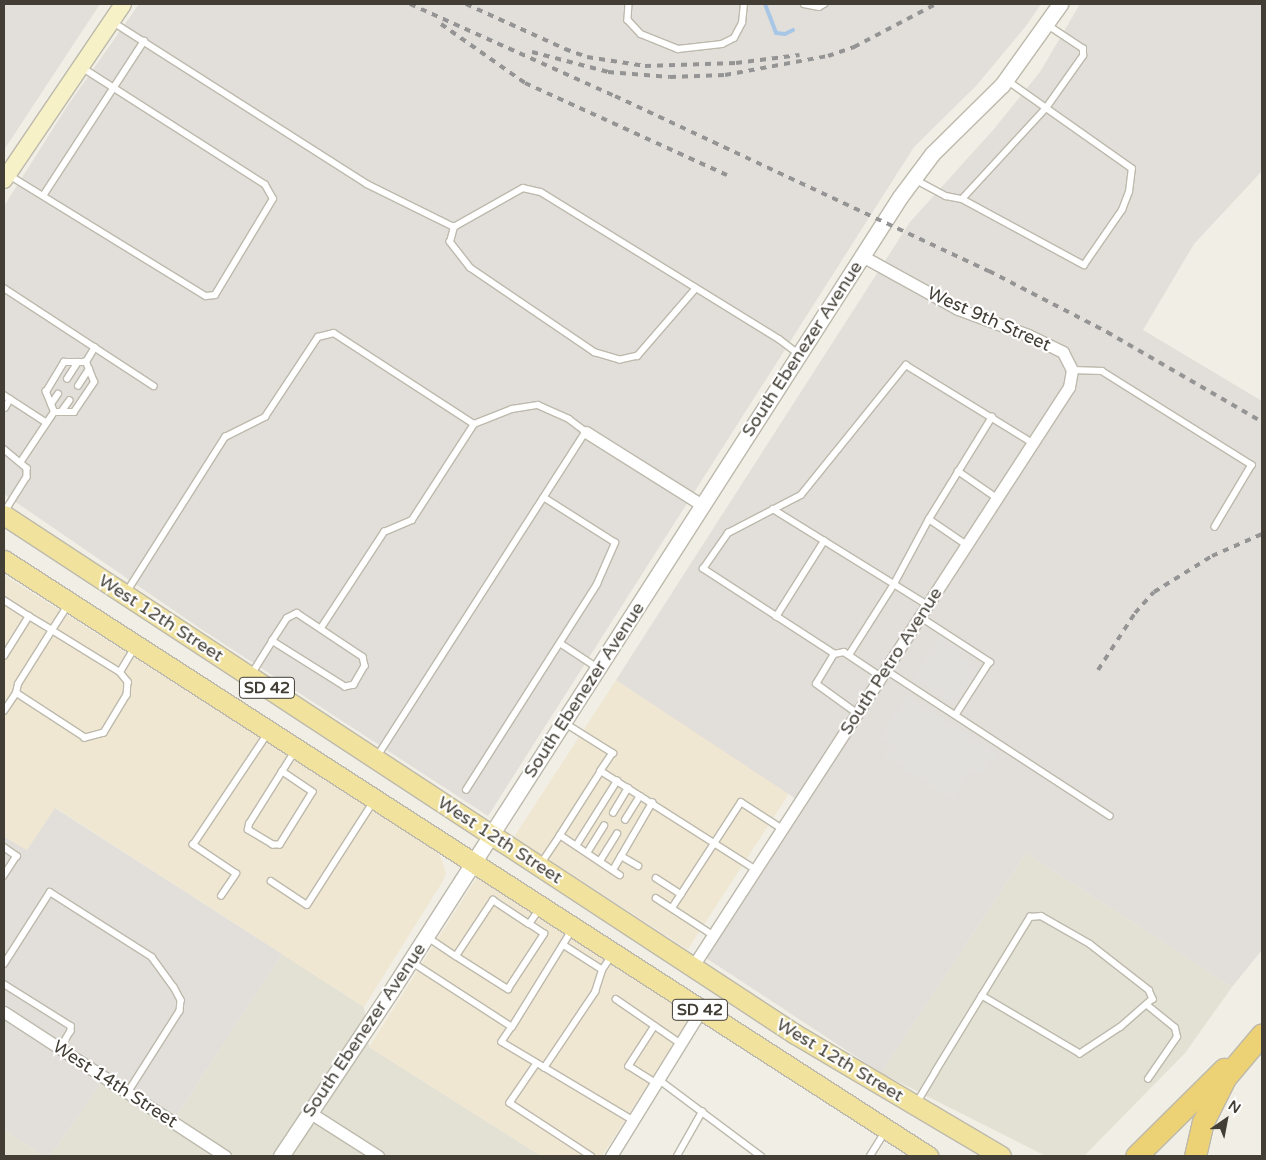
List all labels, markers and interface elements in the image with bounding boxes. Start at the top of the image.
street label: South Ebenezer Avenue [737,257,867,441]
street label: West 9th Street [924,282,1054,356]
street label: West 12th Street [95,570,227,666]
street label: South Petro Avenue [835,583,947,739]
street label: South Ebenezer Avenue [519,598,649,782]
road number: SD 42 [238,674,296,701]
street label: West 12th Street [434,792,566,888]
street label: South Ebenezer Avenue [298,939,430,1121]
road number: SD 42 [671,996,729,1024]
street label: West 12th Street [773,1014,907,1106]
street label: West 14th Street [49,1036,181,1132]
north arrow [1201,1095,1251,1145]
text: N [1225,1097,1244,1117]

